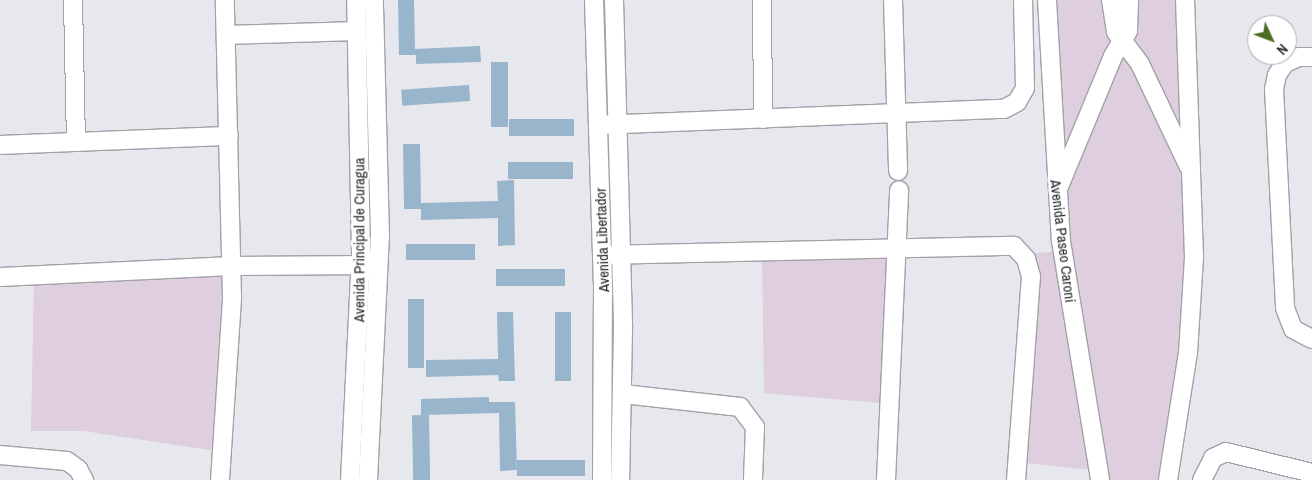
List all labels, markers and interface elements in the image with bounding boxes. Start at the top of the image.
north arrow [1247,15,1297,65]
text: N [1273,40,1292,59]
street label: Avenida Principal de Curagua [350,158,368,322]
street label: Avenida Paseo Caroní [1047,179,1079,303]
street label: Avenida Libertador [591,188,613,292]

